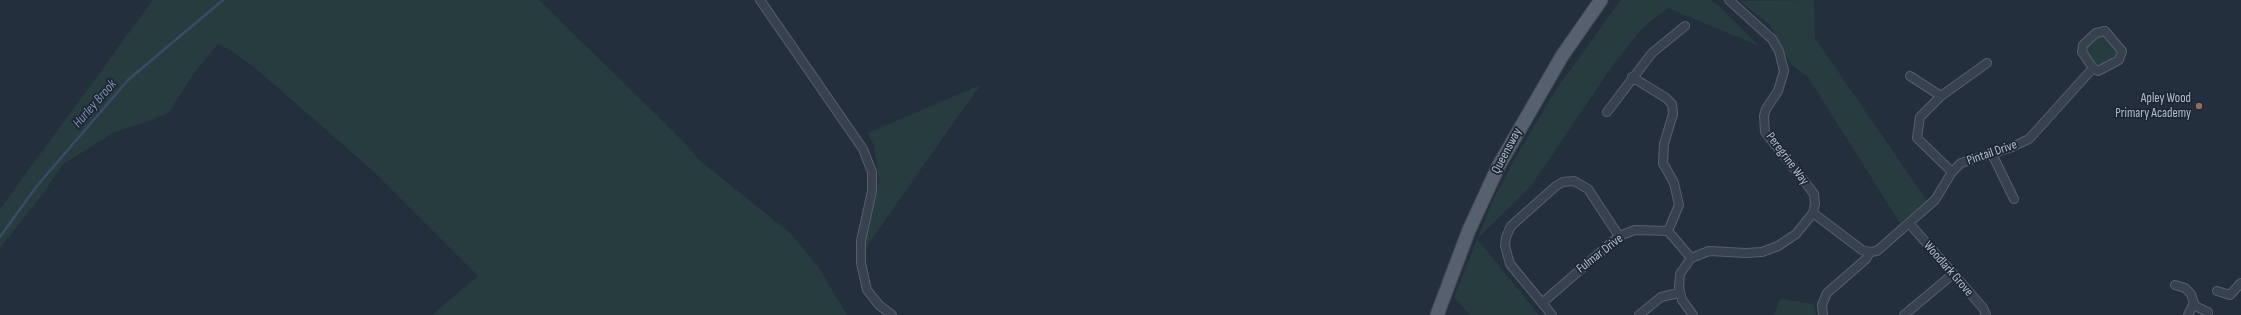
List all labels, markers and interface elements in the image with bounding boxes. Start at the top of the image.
water label: Hurley Brook [69,76,121,132]
place label: Apley Wood Primary Academy [2115,91,2191,122]
marker: Apley Wood Primary Academy [2194,101,2204,111]
street label: Queensway [1488,125,1526,177]
street label: Peregrine Way [1762,130,1812,188]
street label: Pintail Drive [1965,137,2019,169]
street label: Fulmar Drive [1574,231,1626,277]
street label: Woodlark Grove [1920,238,1976,300]

